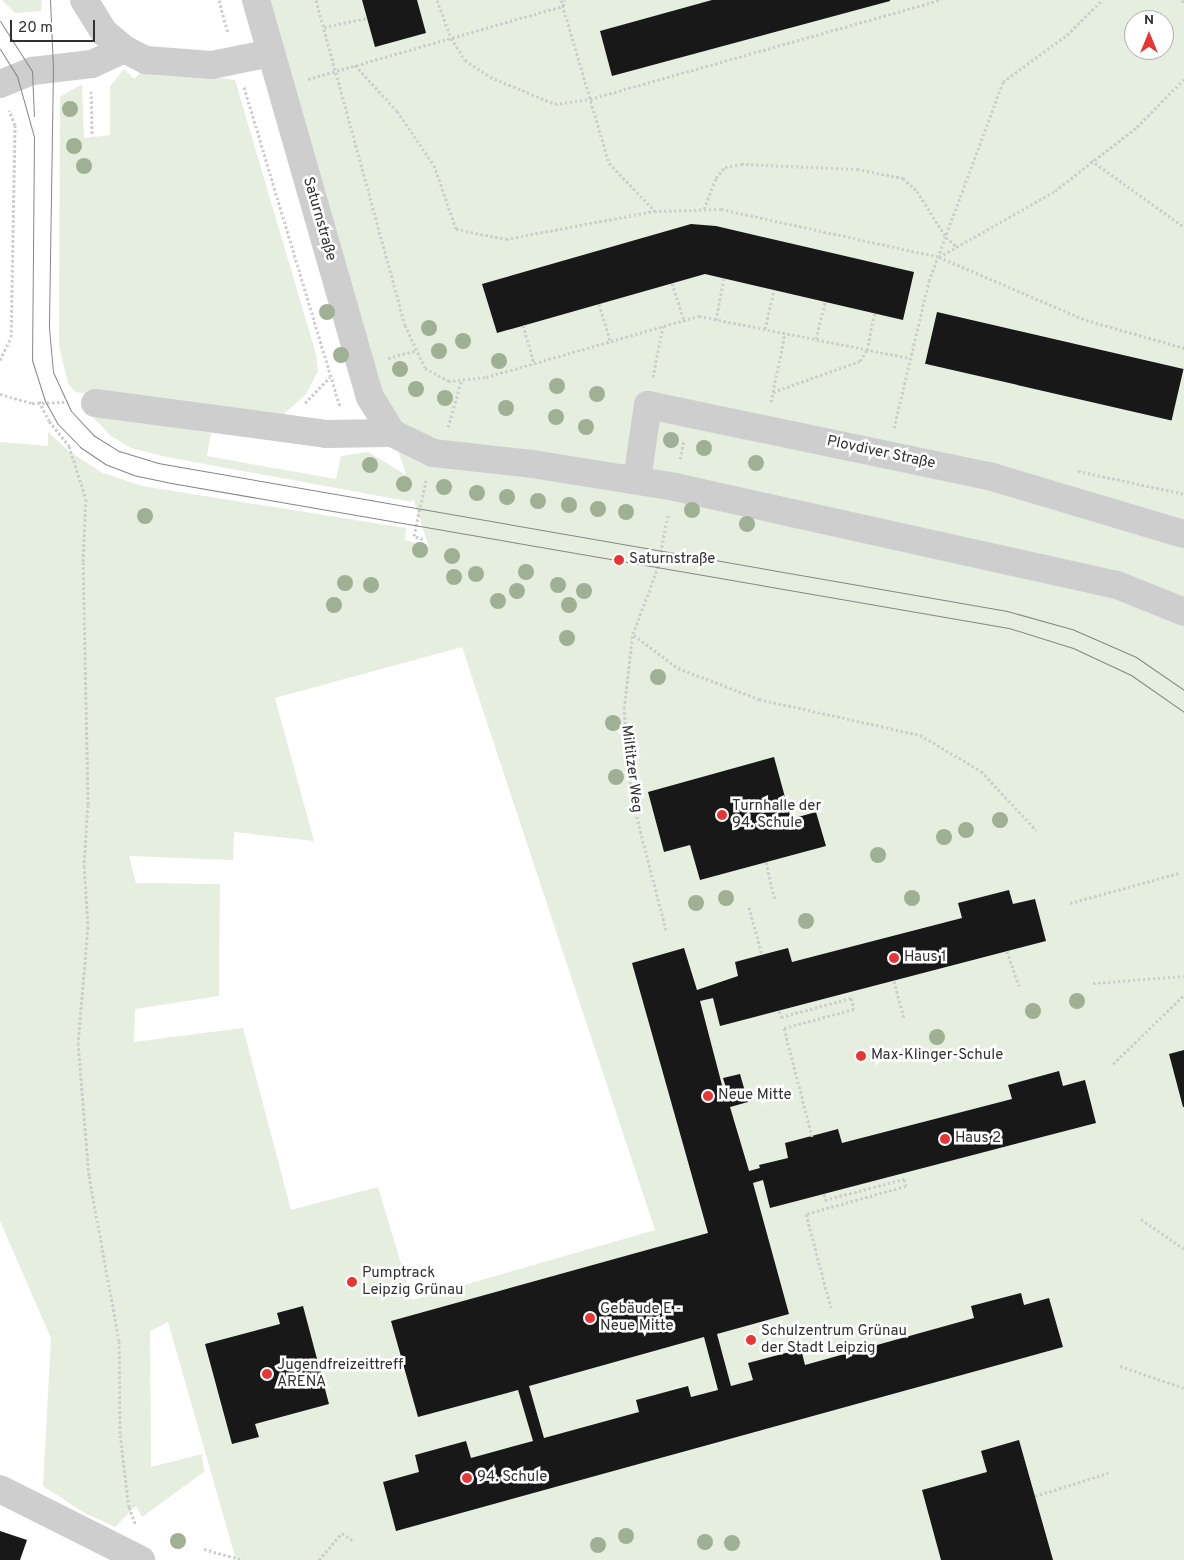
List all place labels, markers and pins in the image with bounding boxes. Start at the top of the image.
place label: Saturnstraße [629,551,715,569]
marker: Saturnstraße [613,554,625,566]
place label: Turnhalle der 94. Schule [732,797,821,832]
marker: Turnhalle der 94. Schule [716,809,728,821]
place label: Haus 1 [904,949,947,967]
marker: Haus 1 [888,952,900,964]
place label: Max-Klinger-Schule [871,1047,1003,1065]
marker: Max-Klinger-Schule [855,1050,867,1062]
place label: Neue Mitte [718,1087,792,1105]
marker: Neue Mitte [702,1090,714,1102]
place label: Haus 2 [955,1130,1001,1148]
marker: Haus 2 [939,1133,951,1145]
place label: Pumptrack Leipzig Grünau [362,1264,463,1299]
marker: Pumptrack Leipzig Grünau [346,1276,358,1288]
place label: Gebäude E - Neue Mitte [600,1300,682,1335]
marker: Gebäude E - Neue Mitte [584,1312,596,1324]
place label: Schulzentrum Grünau der Stadt Leipzig [761,1322,907,1357]
marker: Schulzentrum Grünau der Stadt Leipzig [745,1334,757,1346]
place label: Jugendfreizeittreff ARENA [277,1356,403,1391]
marker: Jugendfreizeittreff ARENA [261,1368,273,1380]
place label: 94. Schule [477,1469,547,1487]
marker: 94. Schule [461,1472,473,1484]

